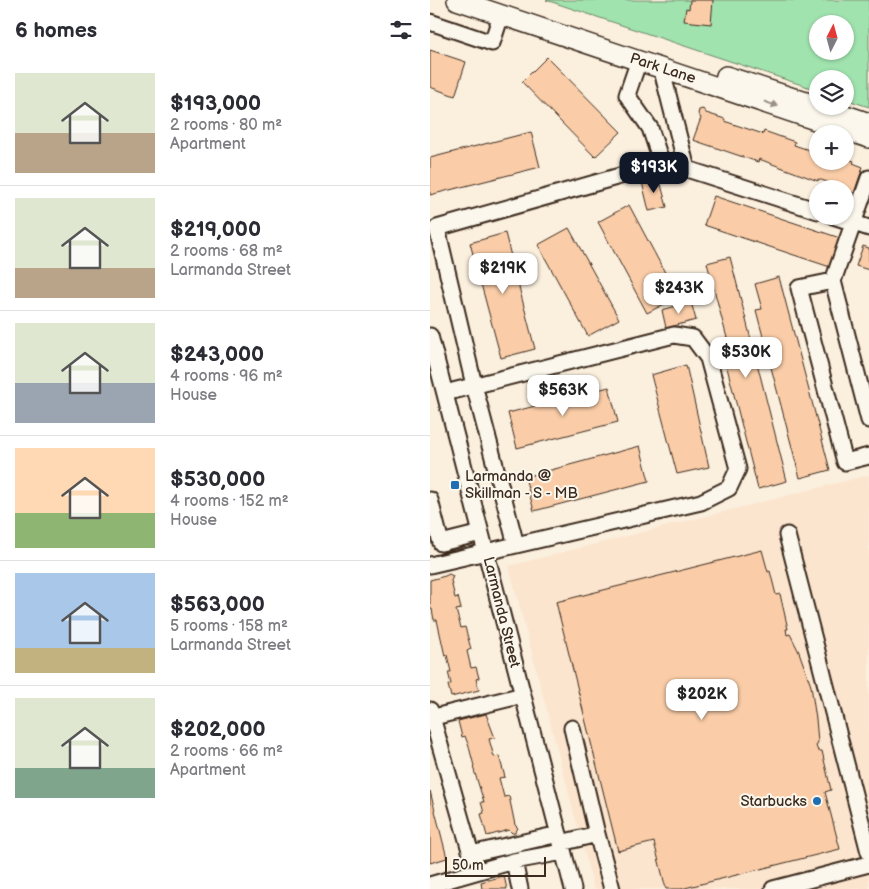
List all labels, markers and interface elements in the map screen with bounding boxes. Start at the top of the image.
north arrow [809,15,854,60]
map controls [809,15,854,225]
icon: filters [387,16,415,44]
text: 6 homes [15,18,97,43]
street label: Park Lane [627,49,698,88]
button: layers [809,70,854,115]
text: $193,000 [170,91,261,116]
icon: home [55,93,115,153]
one-way arrow [764,101,779,109]
text: 2 rooms · 80 m² [170,116,282,135]
button: + [809,125,854,170]
text: Apartment [170,135,246,154]
pin: $193K [619,152,689,194]
text: $193K [631,158,677,177]
button: − [809,180,854,225]
text: $219,000 [170,217,261,242]
icon: home [55,218,115,278]
text: 2 rooms · 68 m² [170,242,283,261]
pin: $219K [468,252,538,295]
text: $219K [480,259,526,278]
text: Larmanda Street [170,261,291,280]
pin: $243K [644,272,714,315]
text: $243K [654,279,704,298]
pin: $530K [711,336,781,379]
text: $243,000 [170,342,264,367]
icon: home [55,343,115,403]
text: $530K [721,343,771,362]
text: 4 rooms · 96 m² [170,367,283,386]
pin: $563K [528,374,598,417]
text: $563K [538,381,588,400]
text: House [170,386,217,405]
text: $530,000 [170,467,265,492]
place label: Larmanda @ Skillman - S - MB [465,467,578,503]
icon: home [55,468,115,528]
marker: Larmanda @ Skillman - S - MB [449,479,461,491]
text: 4 rooms · 152 m² [170,492,289,511]
text: House [170,511,217,530]
street label: Larmanda Street [479,555,525,670]
text: $563,000 [170,592,265,617]
icon: home [55,593,115,653]
text: 5 rooms · 158 m² [170,617,288,636]
text: Larmanda Street [170,636,291,655]
pin: $202K [667,678,737,721]
text: $202K [677,685,727,704]
text: $202,000 [170,717,266,742]
icon: home [55,718,115,778]
text: 2 rooms · 66 m² [170,742,283,761]
text: Apartment [170,761,246,780]
place label: Starbucks [740,792,808,811]
marker: Starbucks [811,795,823,807]
scale bar [445,854,546,877]
text: 50 m [452,857,484,874]

